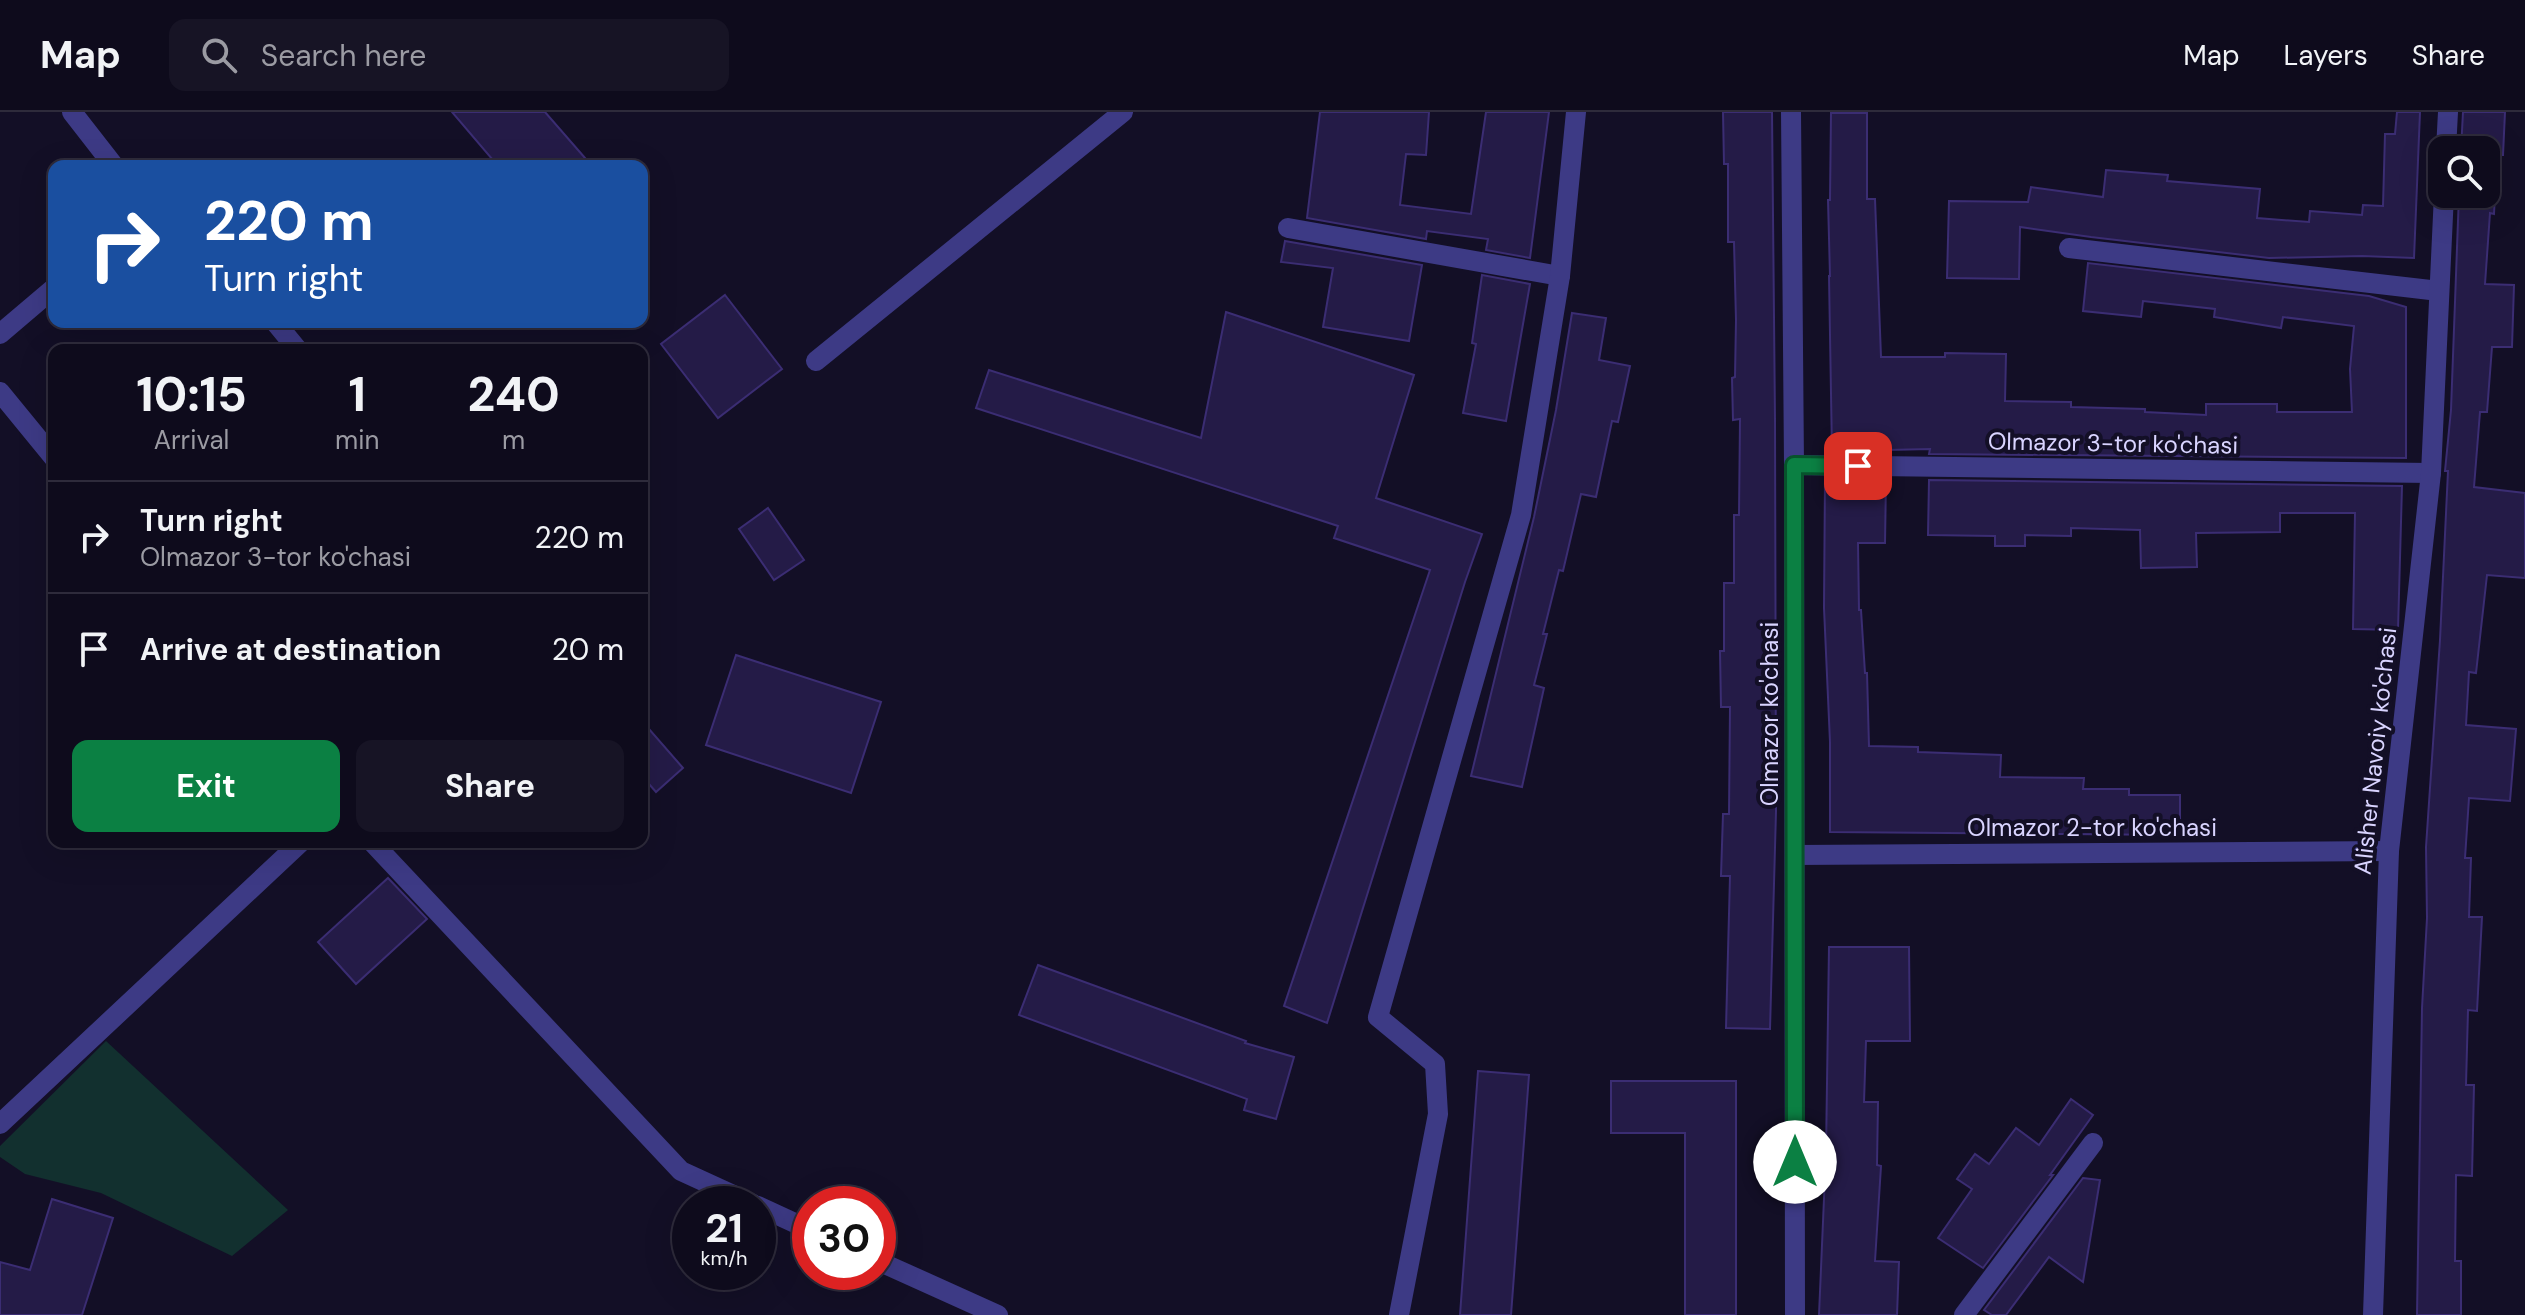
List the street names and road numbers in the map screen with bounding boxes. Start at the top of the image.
street label: Olmazor 3-tor ko'chasi [1988,425,2238,461]
street label: Olmazor ko'chasi [1754,622,1785,806]
street label: Alisher Navoiy ko'chasi [2347,626,2403,876]
street label: Olmazor 2-tor ko'chasi [1967,812,2217,843]

